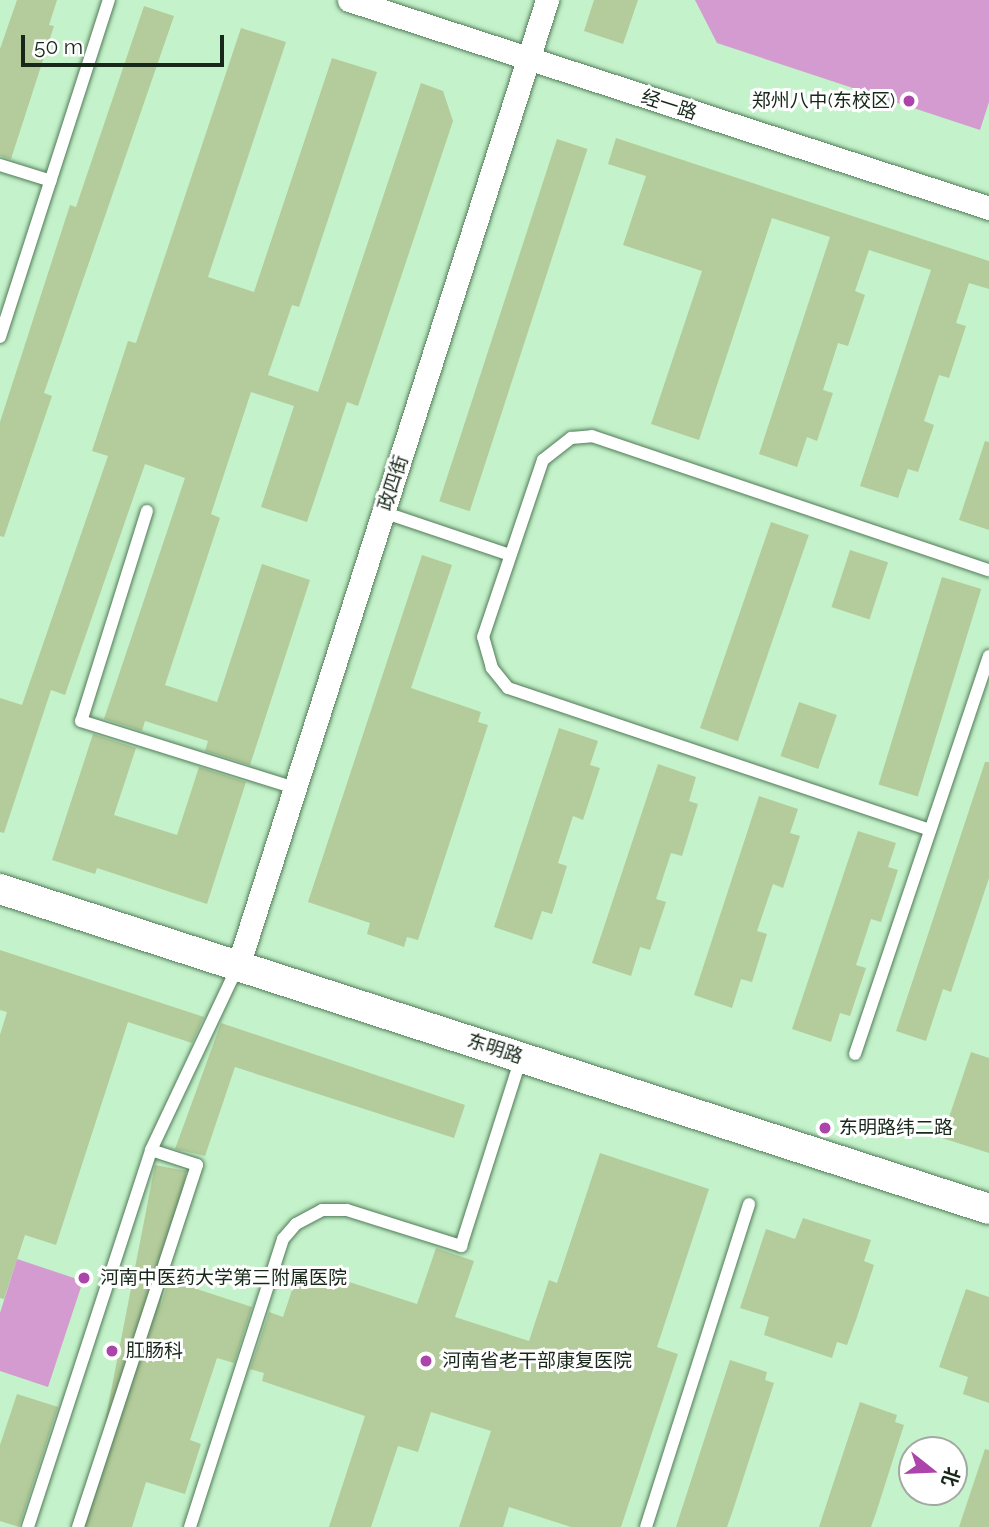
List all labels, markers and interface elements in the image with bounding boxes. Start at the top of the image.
scale bar [24,21,228,65]
text: 50 m [34,34,83,59]
street label: 经一路 [638,85,700,125]
place label: 郑州八中(东校区) [752,90,895,112]
marker: 郑州八中(东校区) [901,93,917,109]
street label: 政四街 [373,452,413,514]
street label: 东明路 [464,1029,526,1069]
place label: 东明路纬二路 [839,1117,953,1139]
marker: 东明路纬二路 [817,1120,833,1136]
place label: 河南中医药大学第三附属医院 [100,1267,347,1289]
marker: 河南中医药大学第三附属医院 [74,1268,94,1288]
place label: 肛肠科 [126,1340,183,1362]
marker: 肛肠科 [104,1343,120,1359]
place label: 河南省老干部康复医院 [442,1350,632,1372]
marker: 河南省老干部康复医院 [416,1351,436,1371]
north arrow [898,1436,968,1506]
text: 北 [938,1464,964,1489]

